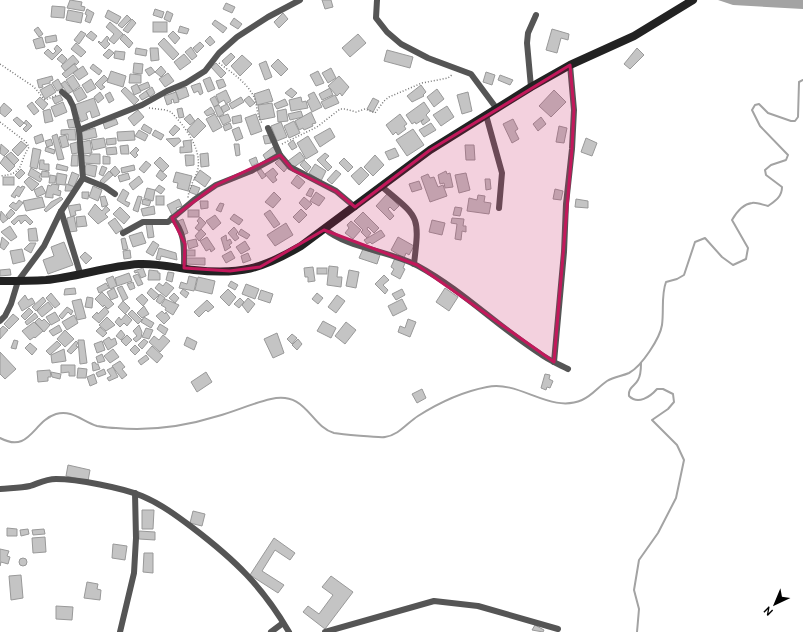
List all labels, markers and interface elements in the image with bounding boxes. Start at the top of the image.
north arrow [755,584,795,624]
text: N [760,603,776,619]

